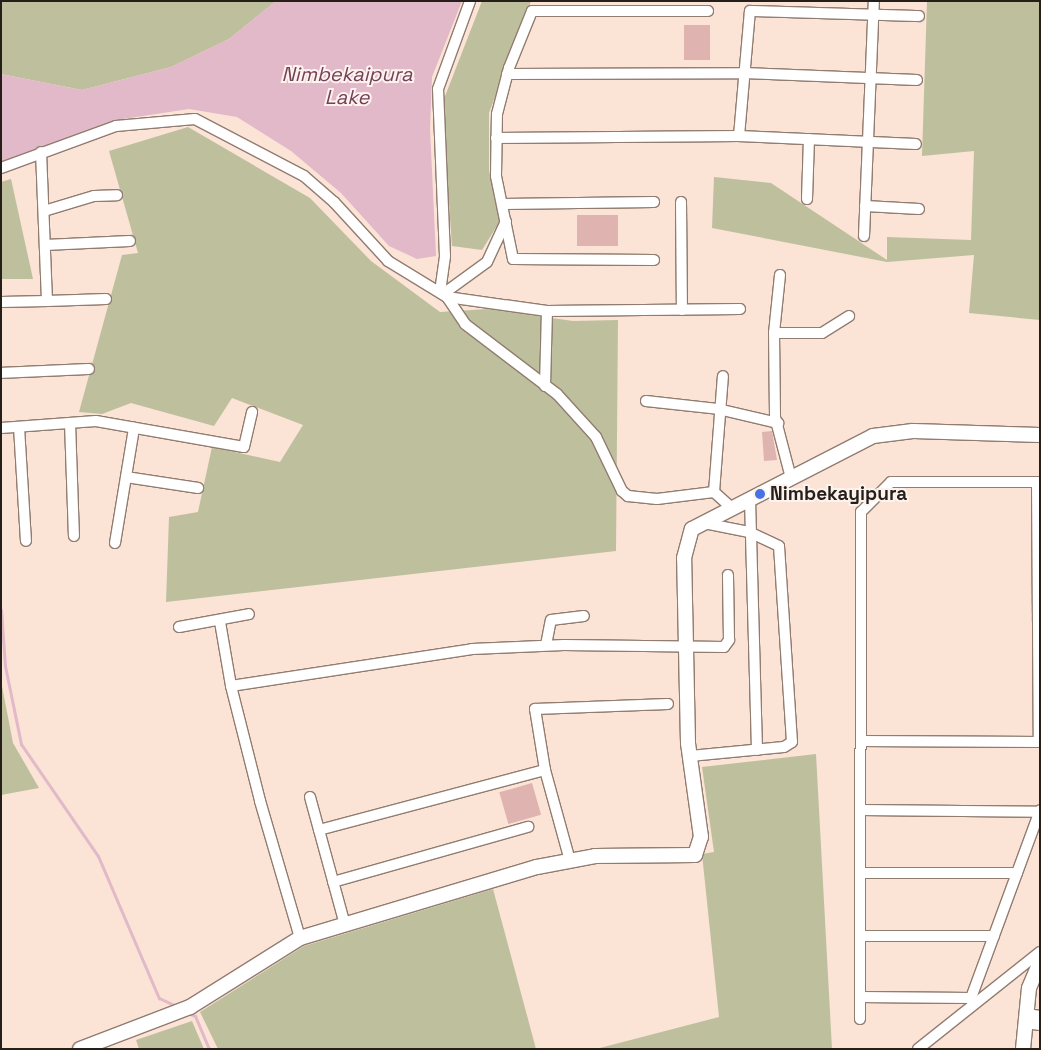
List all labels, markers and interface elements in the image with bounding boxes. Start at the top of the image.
water label: Nimbekaipura Lake [282,63,412,110]
place label: Nimbekayipura [770,483,907,505]
marker: Nimbekayipura [754,488,766,500]

